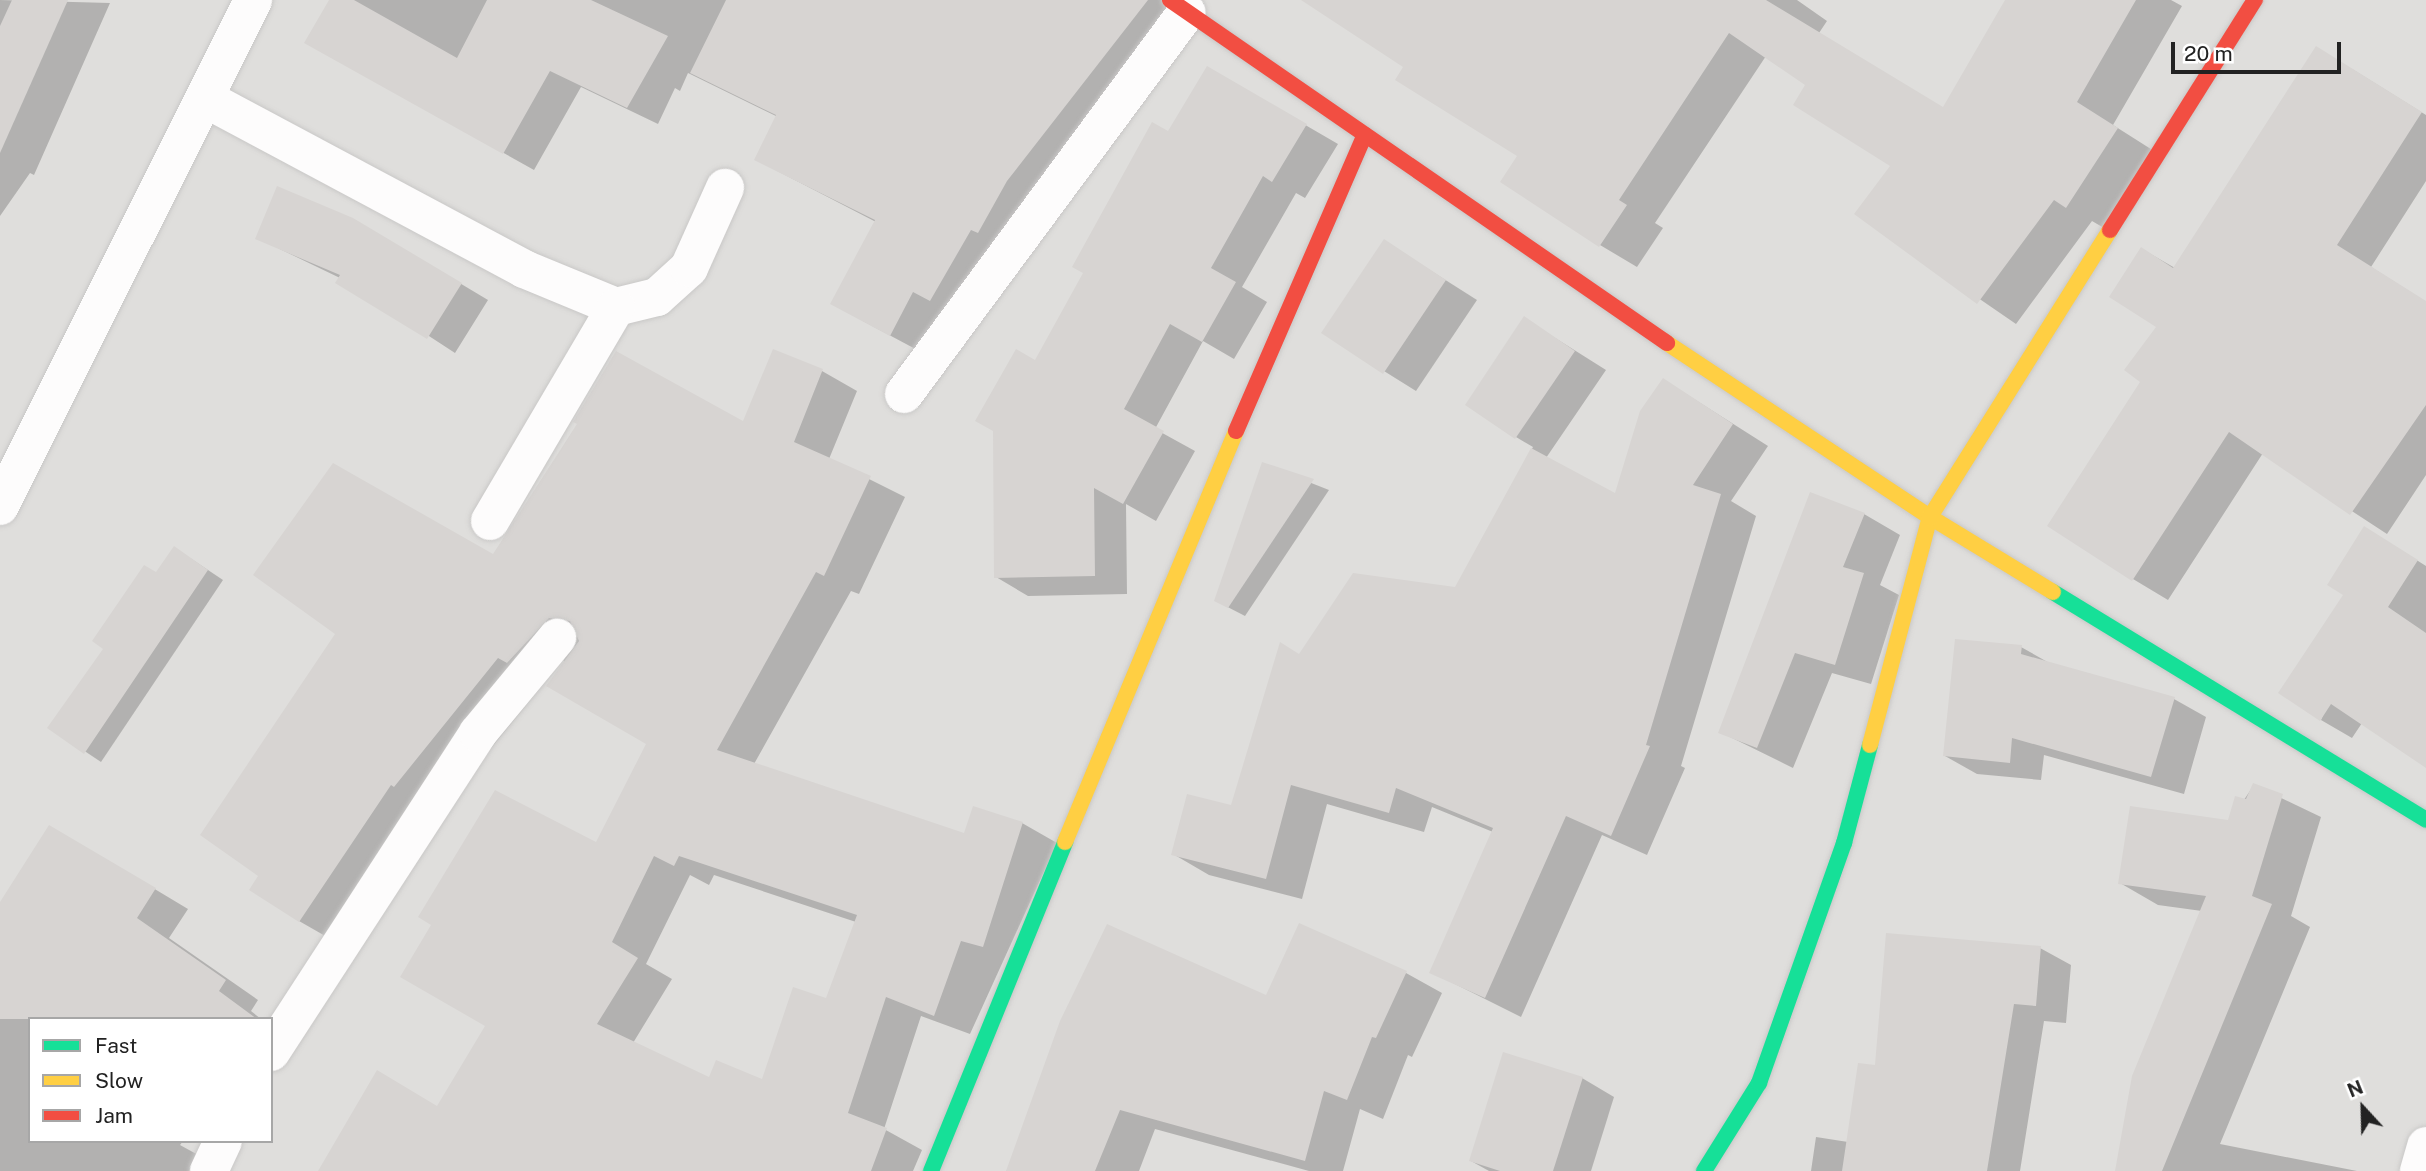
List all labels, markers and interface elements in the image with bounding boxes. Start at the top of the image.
scale bar [2174,28,2344,72]
text: 20 m [2184,41,2233,66]
legend [28,1017,273,1143]
text: Fast [95,1033,137,1058]
text: Slow [95,1068,143,1093]
north arrow [2328,1073,2398,1143]
text: N [2344,1076,2366,1102]
text: Jam [95,1103,133,1128]

